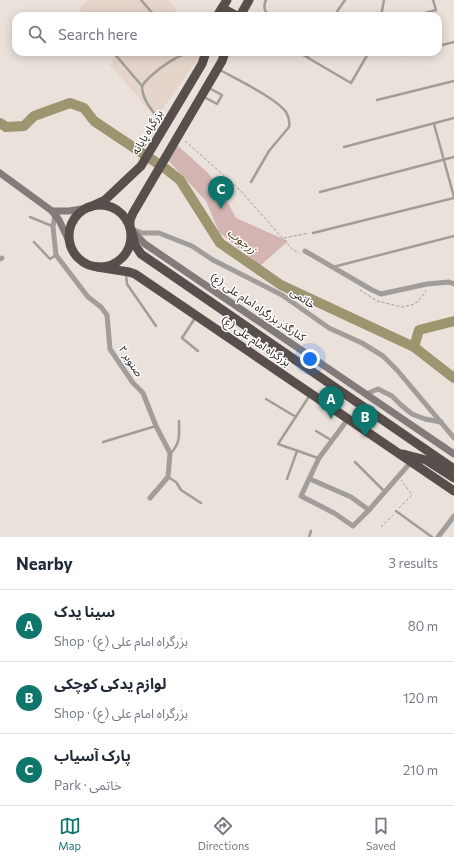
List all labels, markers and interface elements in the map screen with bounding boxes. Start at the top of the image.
search box [12,12,442,56]
icon: search [26,23,48,45]
text: Search here [58,25,137,43]
street label: بزرگراه پایانه [128,107,167,158]
pin: C [208,176,234,209]
water label: زرجوب [225,225,261,257]
street label: کنارگذر بزرگراه امام علی (ع) [208,270,308,344]
street label: خاتمی [288,284,319,312]
street label: بزرگراه امام علی (ع) [219,313,293,369]
street label: صنوبر ۲ [116,343,146,379]
your location [300,349,320,369]
pin: A [318,386,344,419]
pin: B [352,404,378,437]
text: Nearby [16,553,73,574]
text: 3 results [389,555,438,571]
text: سینا یدک [54,602,115,620]
text: A [24,618,34,634]
text: 80 m [408,618,438,634]
text: Shop · بزرگراه امام علی (ع) [54,633,188,649]
text: لوازم یدکی کوچکی [54,674,166,692]
text: B [25,690,33,706]
text: 120 m [403,690,438,706]
text: Shop · بزرگراه امام علی (ع) [54,705,188,721]
text: پارک آسیاب [54,746,131,764]
text: C [25,762,33,778]
text: 210 m [403,762,438,778]
text: Park · خاتمی [54,777,122,793]
tab: Map [58,815,81,852]
tab: Directions [198,815,249,852]
tab: Saved [366,815,396,852]

